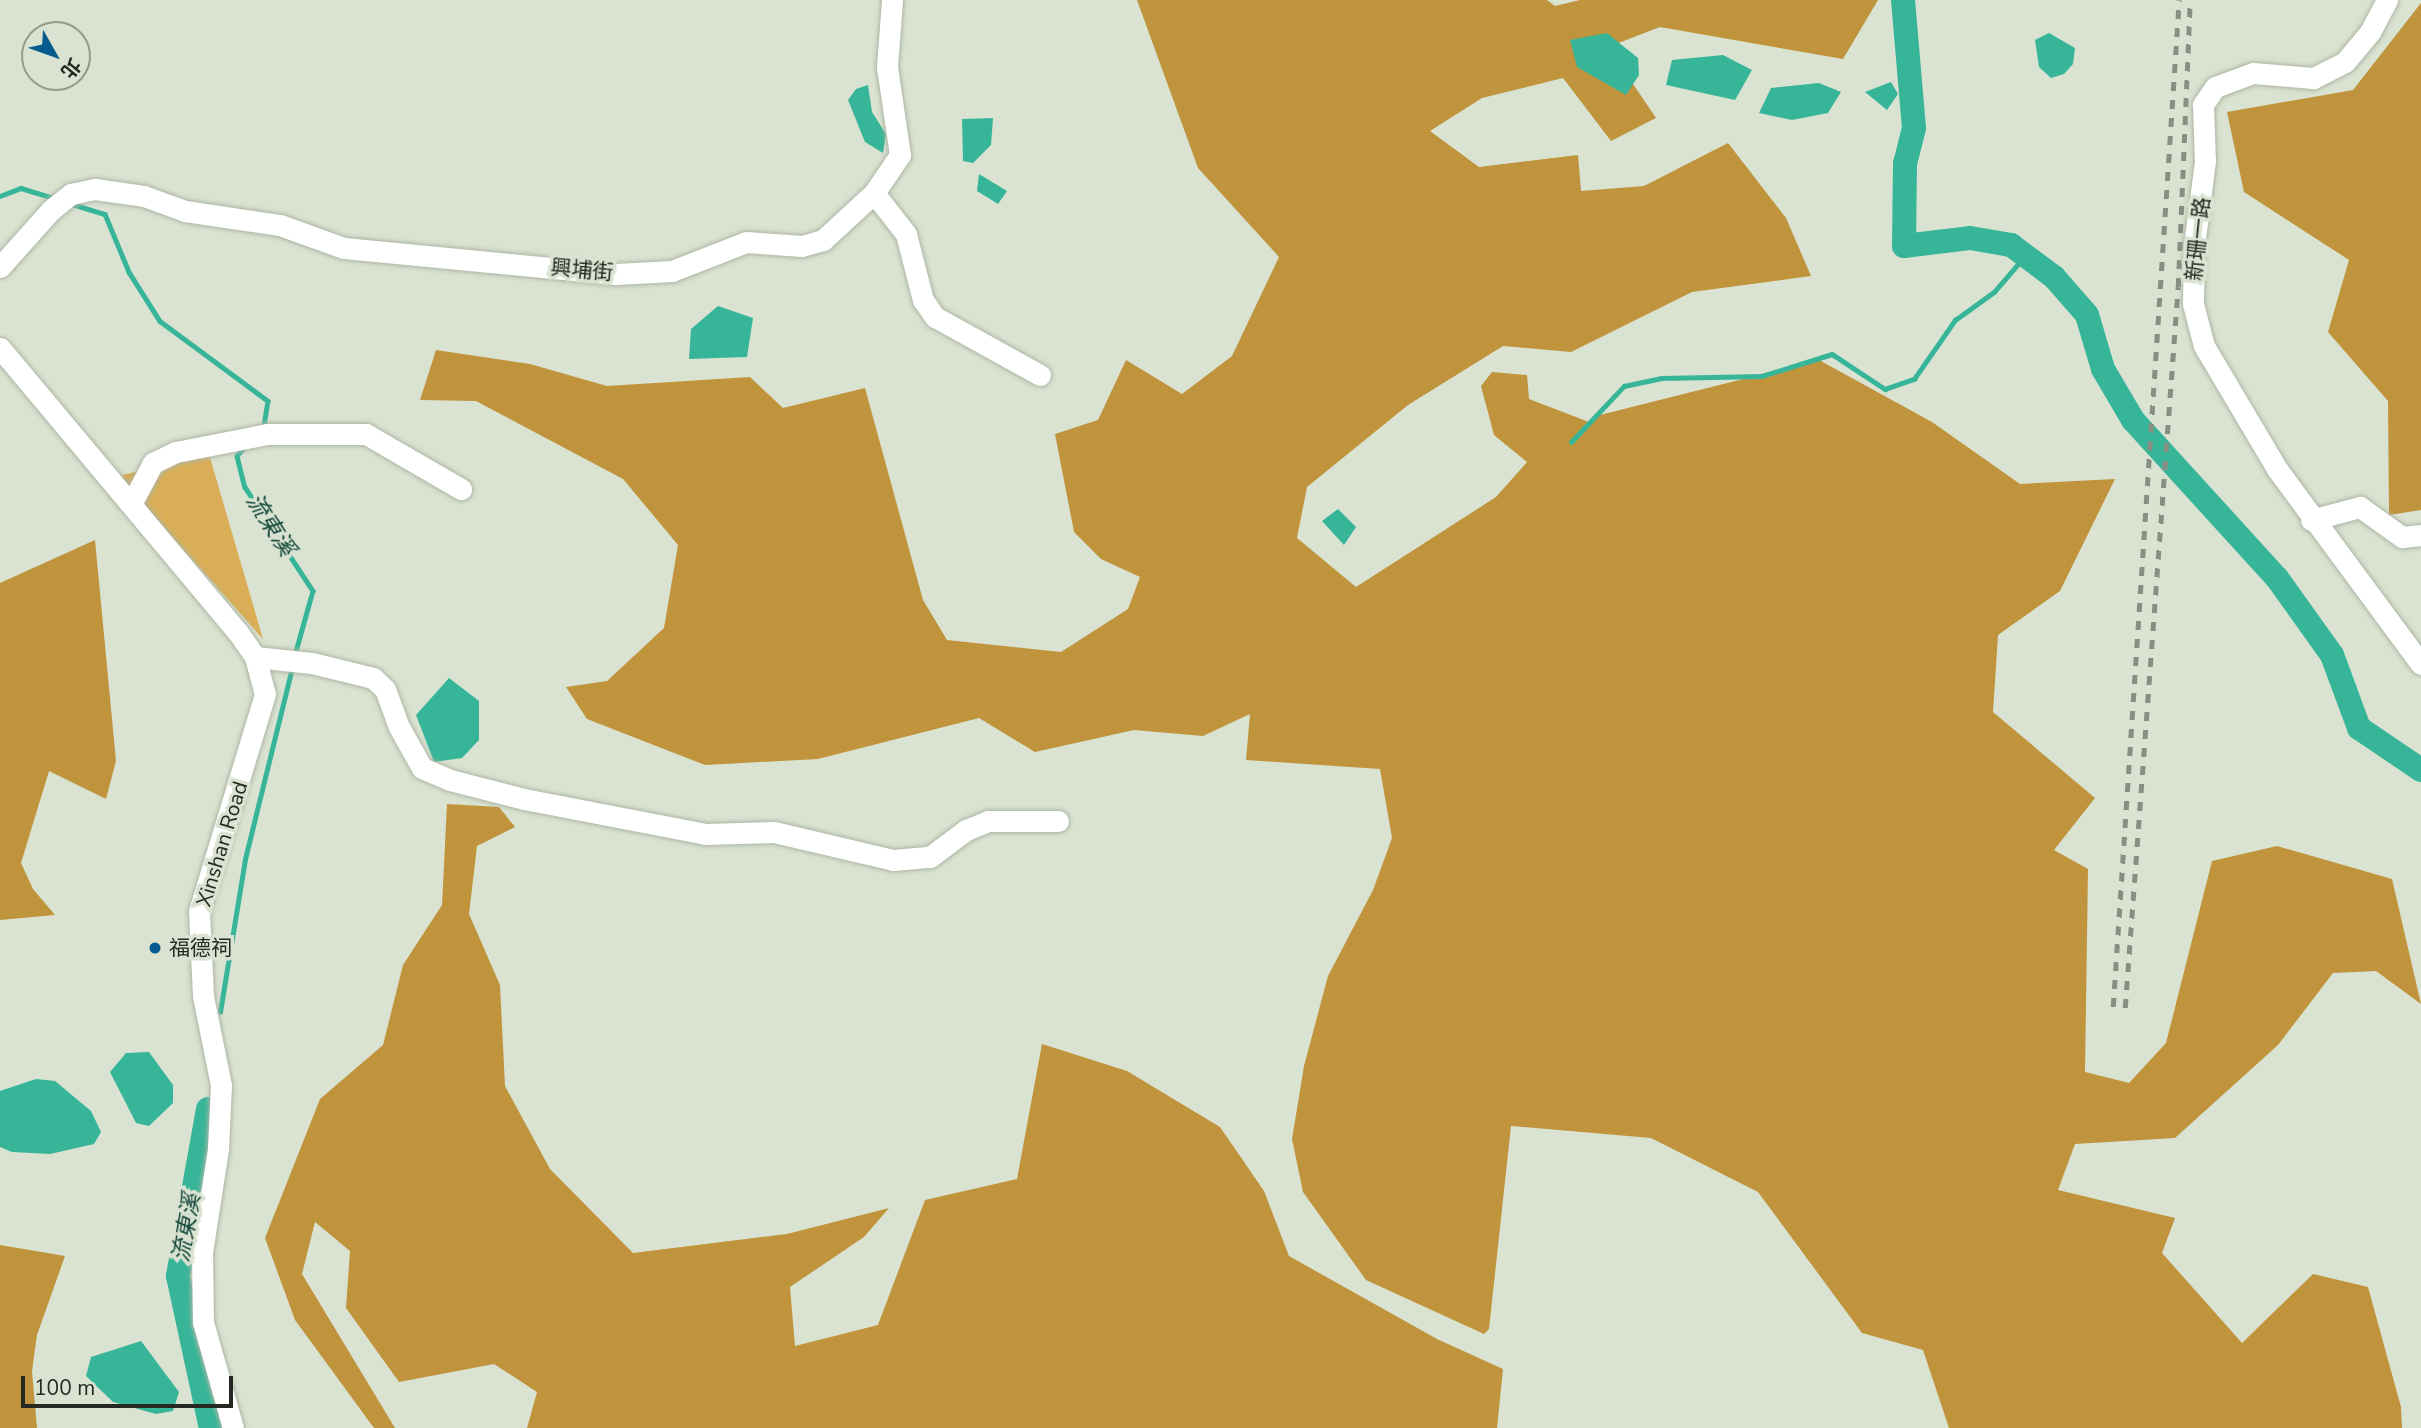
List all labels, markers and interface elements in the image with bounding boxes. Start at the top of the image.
north arrow [21,21,91,91]
text: 北 [54,53,87,84]
street label: 新珊一路 [2181,196,2215,282]
street label: 興埔街 [550,255,614,285]
water label: 流東溪 [240,489,300,561]
street label: Xinshan Road [191,778,253,910]
place label: 福德祠 [169,935,232,961]
marker: 福德祠 [147,940,163,956]
water label: 流東溪 [167,1192,207,1264]
scale bar [24,1362,236,1406]
text: 100 m [34,1374,95,1402]

